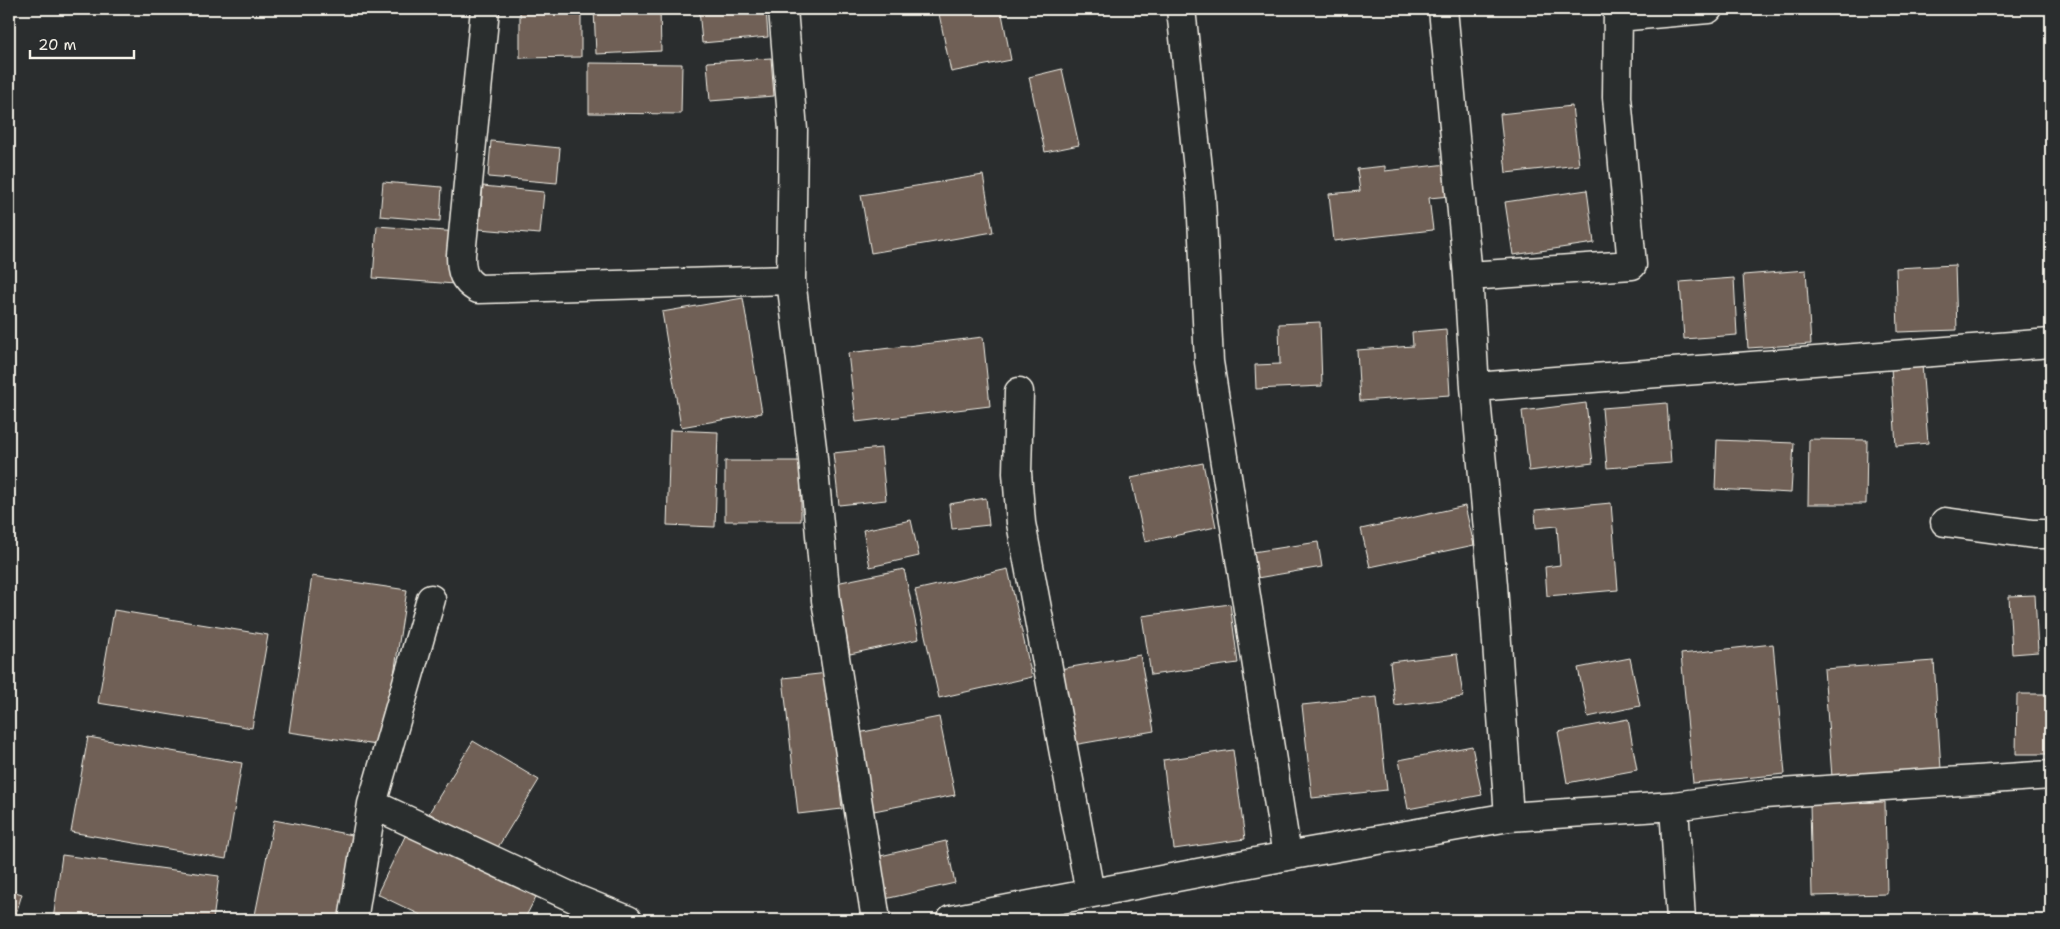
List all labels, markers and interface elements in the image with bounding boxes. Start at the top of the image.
scale bar [30,28,134,60]
text: 20 m [38,35,77,55]

